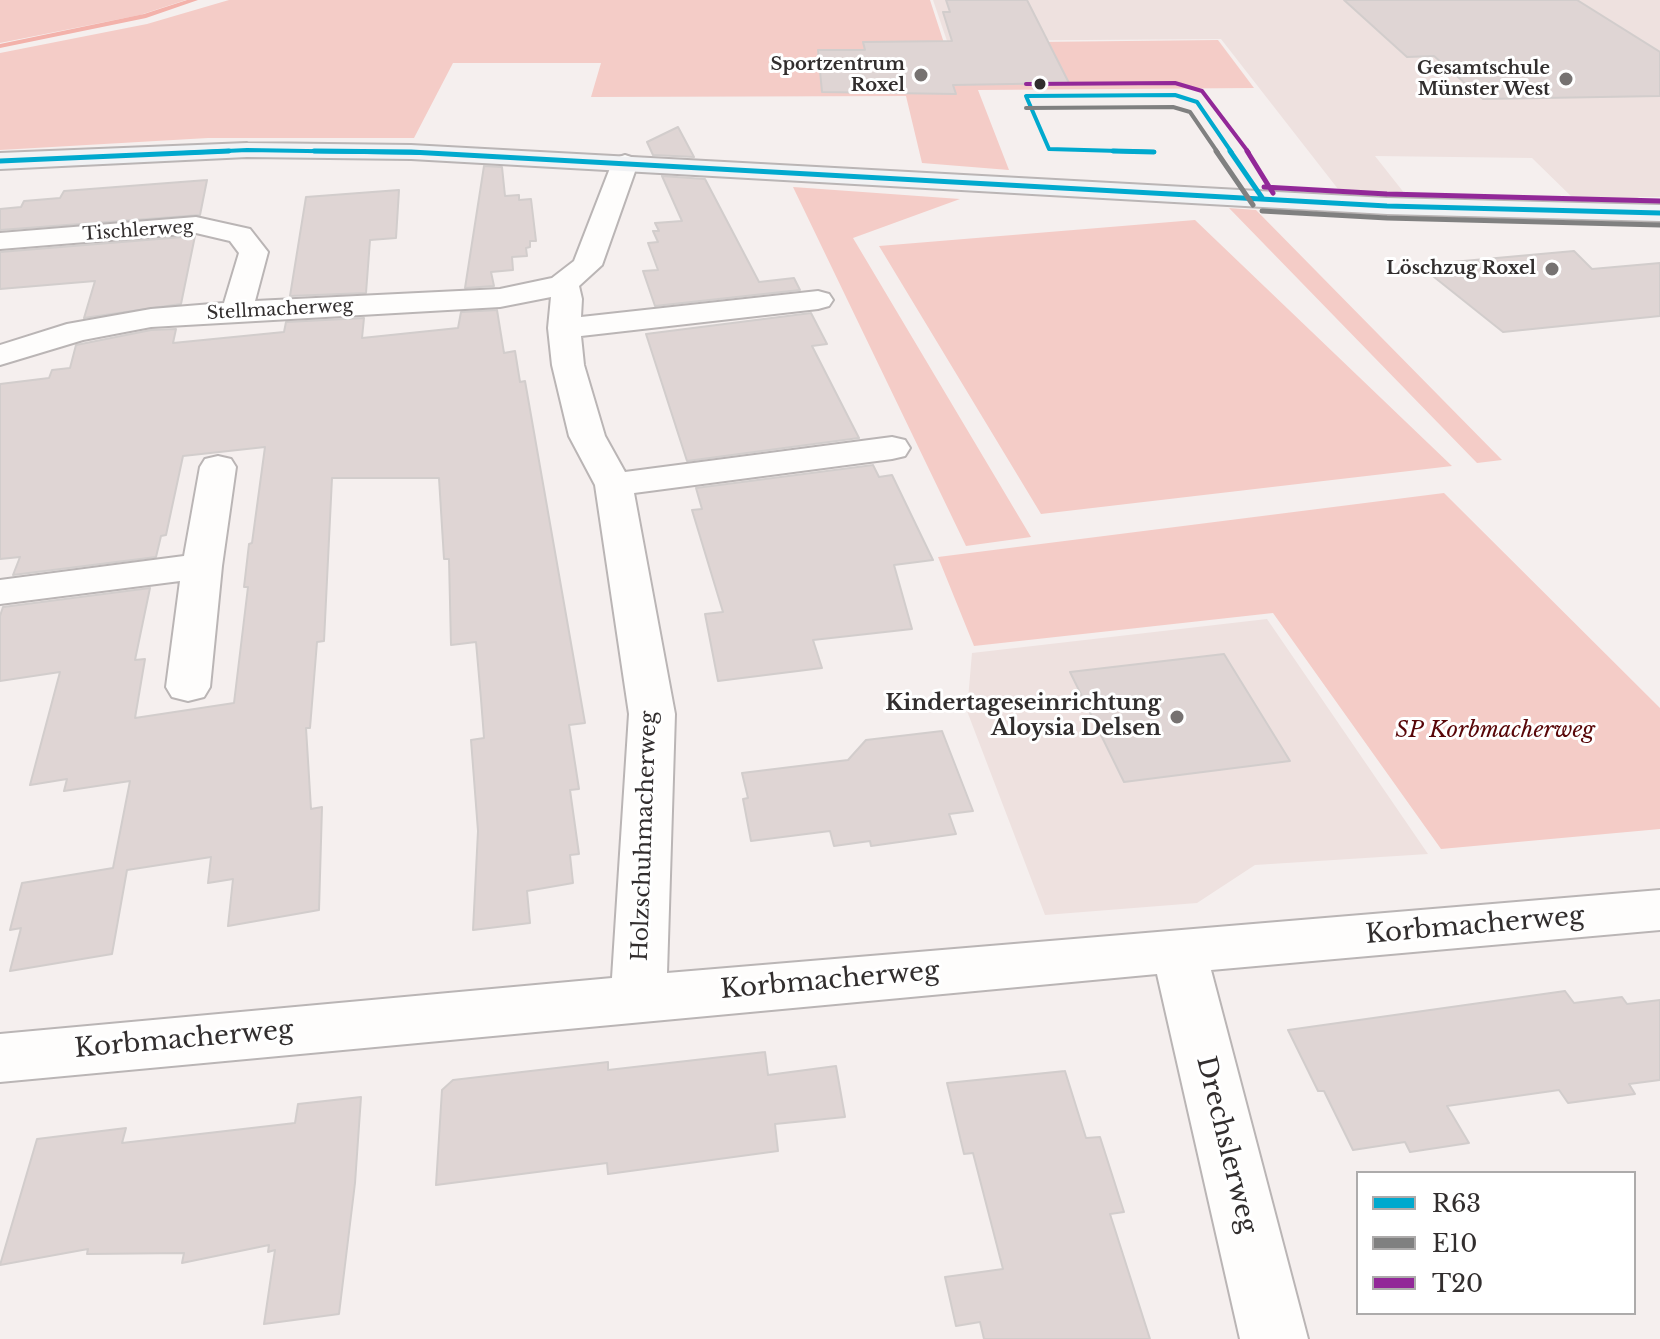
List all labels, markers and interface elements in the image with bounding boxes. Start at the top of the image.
place label: Sportzentrum Roxel [771,54,905,96]
place label: Gesamtschule Münster West [1417,58,1550,100]
marker: Sportzentrum Roxel [912,66,930,84]
marker: Gesamtschule Münster West [1557,70,1575,88]
unlabelled marker [1032,76,1048,92]
street label: Tischlerweg [82,216,194,246]
place label: Löschzug Roxel [1386,258,1536,280]
marker: Löschzug Roxel [1543,260,1561,278]
street label: Stellmacherweg [206,295,354,325]
place label: Kindertageseinrichtung Aloysia Delsen [885,691,1161,742]
marker: Kindertageseinrichtung Aloysia Delsen [1168,708,1186,726]
street label: Holzschuhmacherweg [627,710,663,962]
park label: SP Korbmacherweg [1395,718,1595,744]
street label: Korbmacherweg [1364,901,1586,951]
street label: Korbmacherweg [719,956,941,1006]
street label: Korbmacherweg [73,1015,295,1065]
street label: Drechslerweg [1189,1053,1263,1237]
legend [1356,1171,1636,1315]
text: R63 [1432,1189,1481,1218]
text: E10 [1432,1229,1477,1258]
text: T20 [1432,1269,1483,1298]

